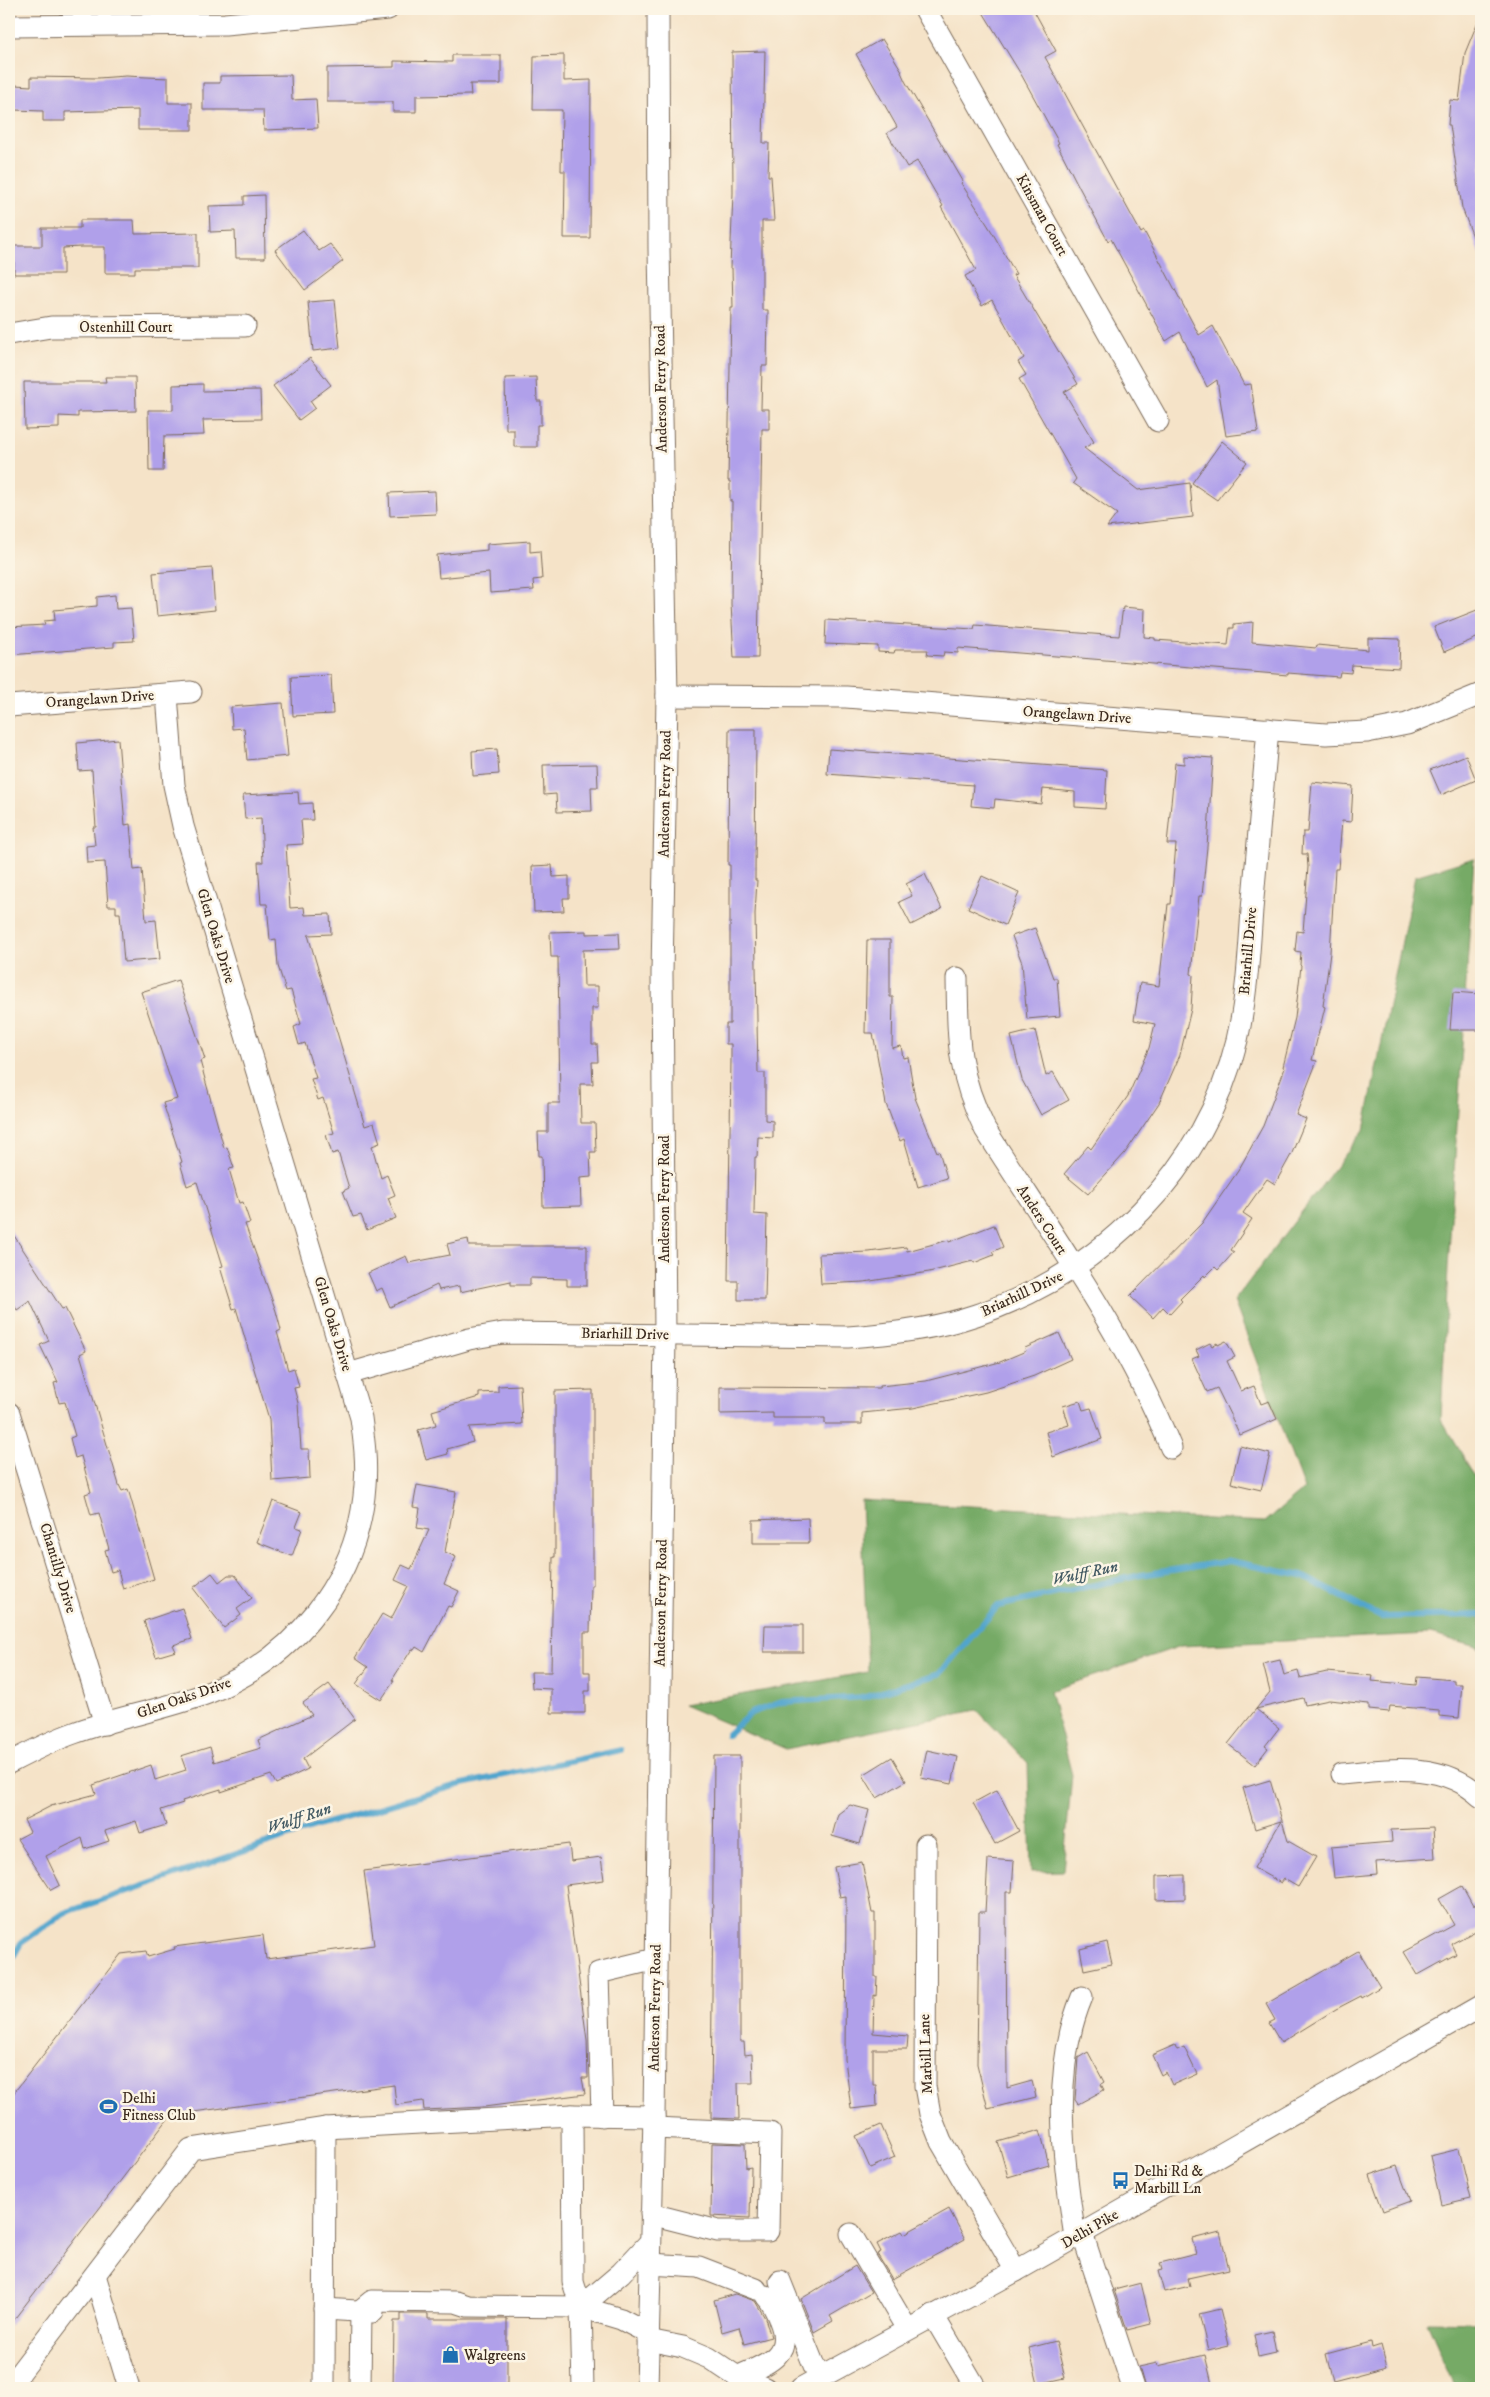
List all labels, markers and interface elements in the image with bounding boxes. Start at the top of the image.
street label: Kinsman Court [1012,171,1072,260]
street label: Ostenhill Court [79,318,173,337]
street label: Anderson Ferry Road [650,325,672,453]
street label: Orangelawn Drive [45,686,155,712]
street label: Orangelawn Drive [1022,702,1132,728]
street label: Anderson Ferry Road [654,730,676,858]
street label: Glen Oaks Drive [193,886,239,986]
street label: Briarhill Drive [1235,906,1261,996]
street label: Anderson Ferry Road [655,1135,674,1263]
street label: Anders Court [1012,1181,1072,1259]
street label: Briarhill Drive [978,1267,1066,1321]
street label: Glen Oaks Drive [310,1274,356,1374]
street label: Briarhill Drive [581,1324,669,1344]
street label: Chantilly Drive [35,1521,81,1615]
street label: Anderson Ferry Road [650,1539,672,1667]
water label: Wulff Run [1050,1556,1120,1590]
street label: Glen Oaks Drive [134,1673,234,1723]
water label: Wulff Run [264,1798,334,1838]
street label: Anderson Ferry Road [644,1944,666,2072]
street label: Marbill Lane [915,2014,937,2094]
place label: Delhi Fitness Club [122,2089,196,2125]
sports icon: Delhi Fitness Club [98,2097,118,2117]
place label: Delhi Rd & Marbill Ln [1134,2162,1204,2198]
bus stop icon: Delhi Rd & Marbill Ln [1110,2170,1130,2190]
street label: Delhi Pike [1058,2205,1122,2253]
shop icon: Walgreens [440,2345,460,2365]
place label: Walgreens [463,2346,526,2365]

